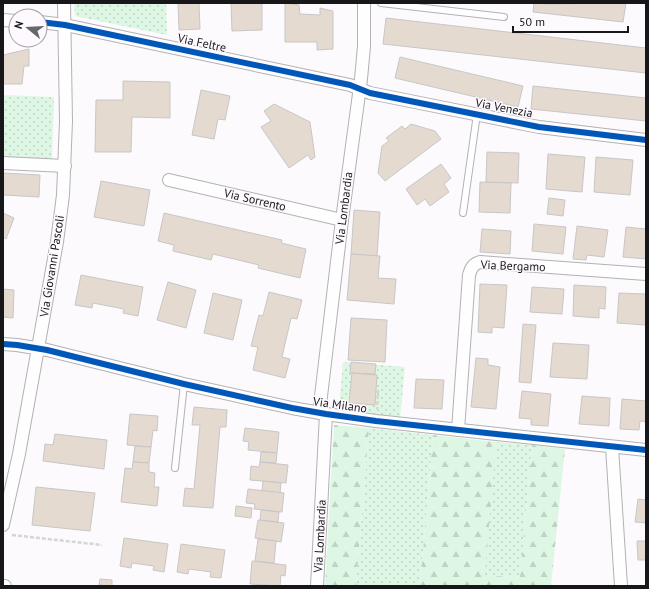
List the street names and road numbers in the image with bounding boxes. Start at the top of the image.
street label: Via Feltre [175,30,228,55]
street label: Via Venezia [473,94,534,120]
street label: Via Lombardia [331,171,355,246]
street label: Via Sorrento [222,185,288,214]
street label: Via Giovanni Pascoli [36,214,67,319]
street label: Via Bergamo [479,257,546,274]
street label: Via Milano [311,393,368,416]
street label: Via Lombardia [310,499,329,574]

